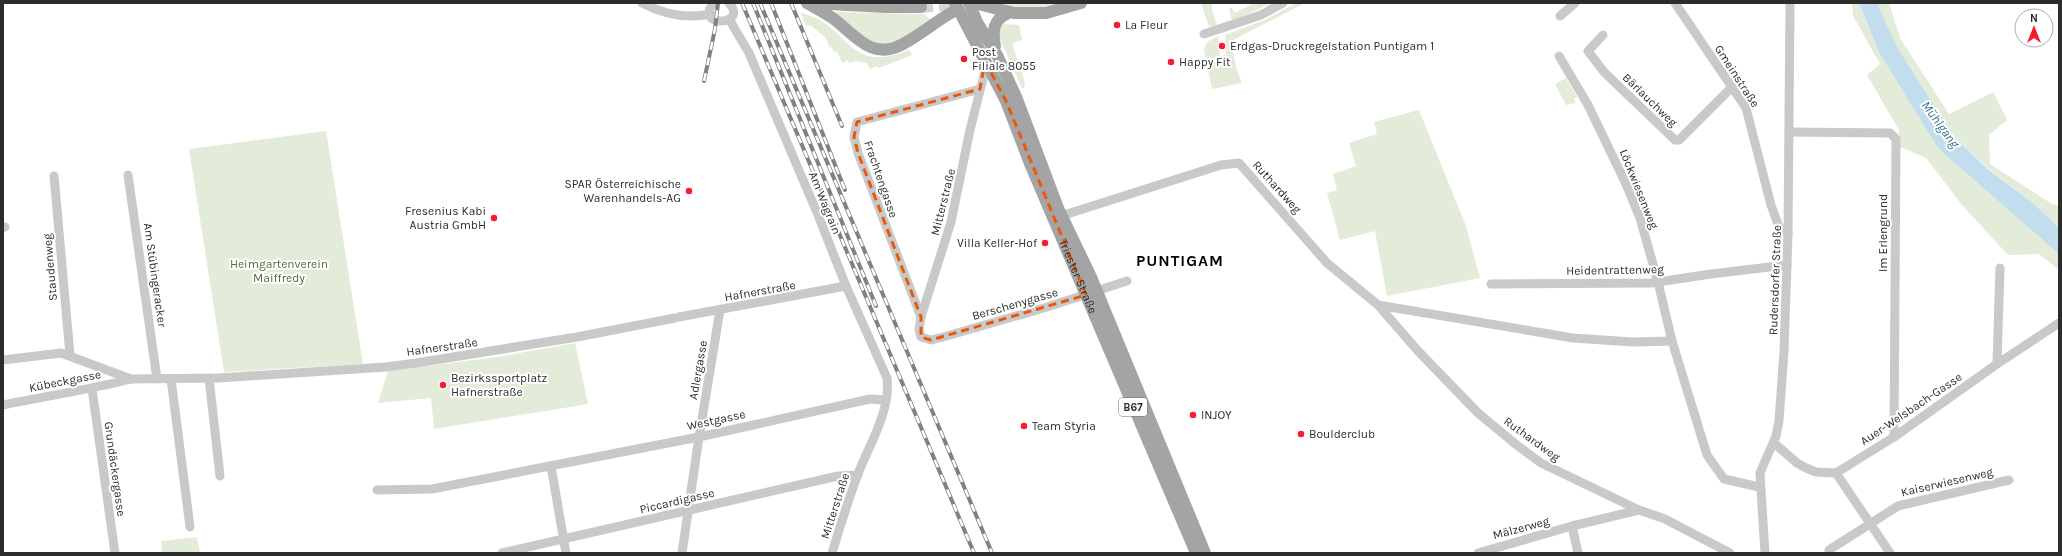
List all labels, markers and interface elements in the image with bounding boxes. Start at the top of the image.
north arrow [2014,8,2054,48]
text: N [2030,12,2038,25]
place label: La Fleur [1125,18,1168,32]
marker: La Fleur [1112,20,1122,30]
place label: Erdgas-Druckregelstation Puntigam 1 [1230,39,1434,53]
marker: Erdgas-Druckregelstation Puntigam 1 [1217,41,1227,51]
street label: Gmeinstraße [1712,42,1762,110]
place label: Post Filiale 8055 [972,45,1036,73]
marker: Post Filiale 8055 [959,54,969,64]
place label: Happy Fit [1179,55,1231,69]
marker: Happy Fit [1166,57,1176,67]
street label: Bärlauchweg [1620,70,1680,130]
water label: Mühlgang [1919,98,1963,152]
street label: Frachtengasse [861,139,901,219]
street label: Löckwiesenweg [1617,147,1661,231]
street label: Ruthardweg [1250,158,1304,216]
street label: Mitterstraße [928,167,958,237]
street label: Am Wagrain [806,170,844,236]
place label: SPAR Österreichische Warenhandels-AG [564,177,681,205]
marker: SPAR Österreichische Warenhandels-AG [684,186,694,196]
street label: Im Erlengrund [1876,194,1890,272]
place label: Fresenius Kabi Austria GmbH [405,204,486,232]
marker: Fresenius Kabi Austria GmbH [489,213,499,223]
street label: Am Stübingeracker [141,222,169,329]
street label: Rudersdorfer Straße [1766,225,1784,335]
street label: Staudenweg [40,232,60,301]
place label: Villa Keller-Hof [957,236,1038,250]
street label: Triester Straße [1056,237,1100,316]
marker: Villa Keller-Hof [1040,238,1050,248]
district label: PUNTIGAM [1136,251,1224,270]
park label: Heimgartenverein Maiffredy [230,257,328,285]
street label: Heidentrattenweg [1566,262,1664,278]
street label: Hafnerstraße [723,278,797,304]
street label: Berschenygasse [970,285,1060,323]
street label: Hafnerstraße [405,335,479,359]
street label: Adlergasse [686,339,710,401]
street label: Kübeckgasse [28,367,102,395]
street label: Auer-Welsbach-Gasse [1858,370,1964,448]
place label: Bezirkssportplatz Hafnerstraße [451,371,548,399]
marker: Bezirkssportplatz Hafnerstraße [438,380,448,390]
road number: B67 [1119,398,1147,416]
street label: Westgasse [685,407,747,433]
place label: INJOY [1201,408,1232,422]
marker: INJOY [1188,410,1198,420]
street label: Ruthardweg [1501,414,1563,464]
place label: Team Styria [1032,419,1096,433]
street label: Grundäckergasse [101,421,129,517]
marker: Team Styria [1019,421,1029,431]
place label: Boulderclub [1309,427,1375,441]
marker: Boulderclub [1296,429,1306,439]
street label: Kaiserwiesenweg [1900,465,1995,499]
street label: Mitterstraße [818,471,852,541]
street label: Piccardigasse [638,486,716,516]
street label: Mälzerweg [1491,514,1551,542]

